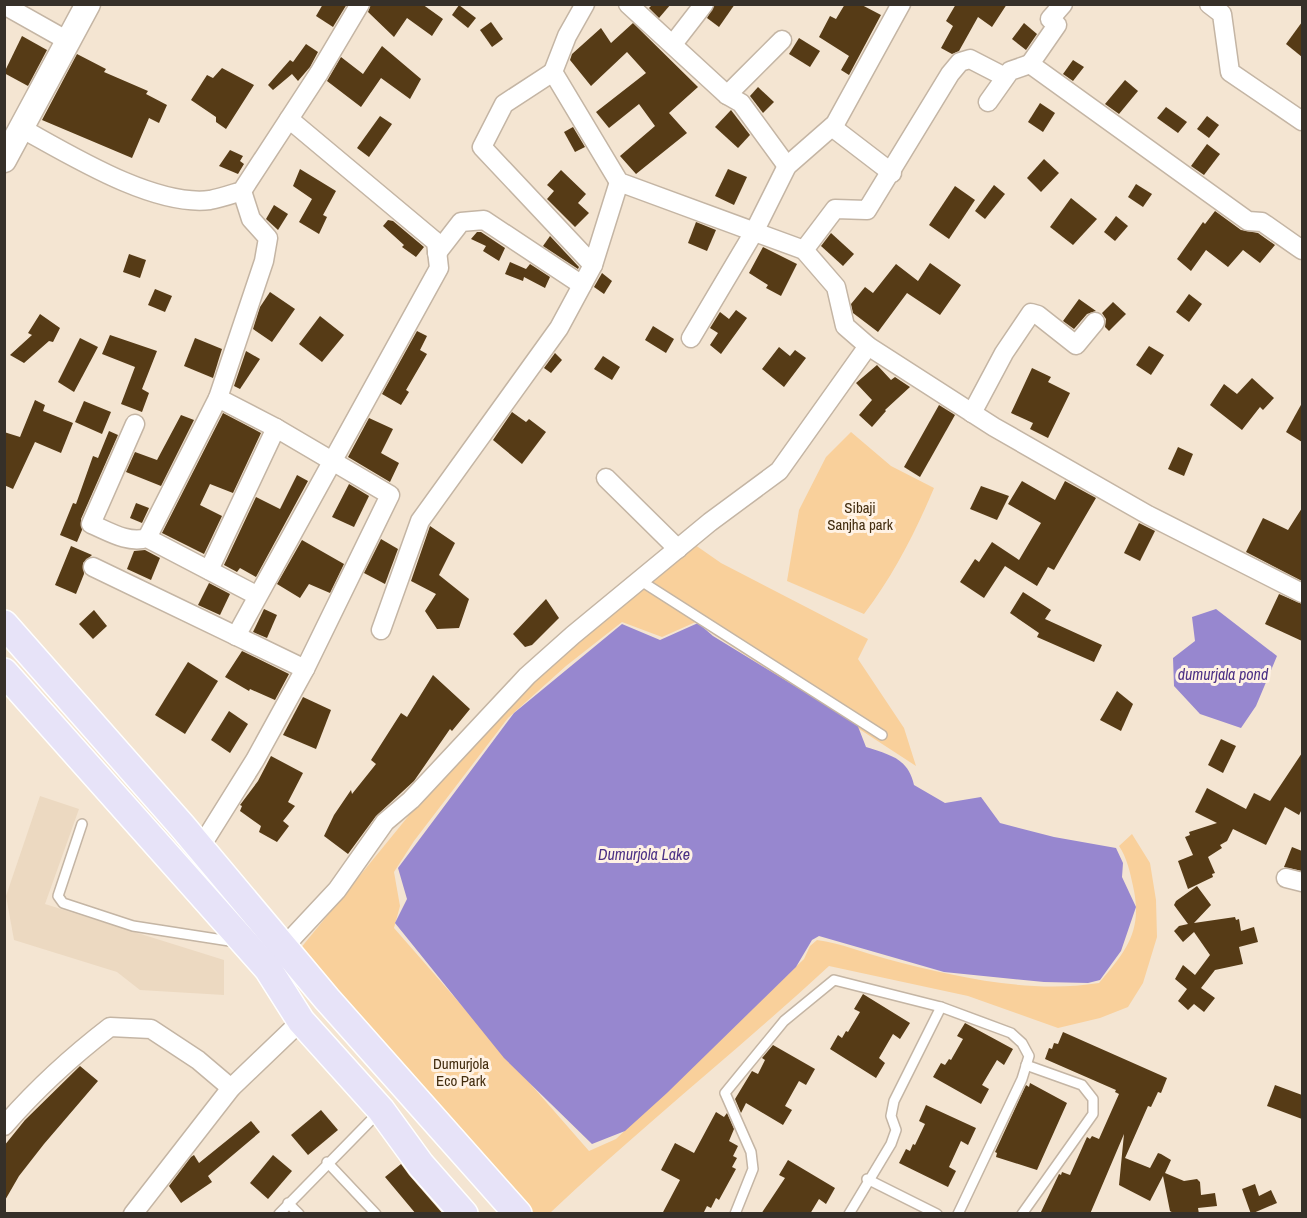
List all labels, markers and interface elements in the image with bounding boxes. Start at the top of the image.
park label: Sibaji Sanjha park [827,497,894,535]
water label: dumurjala pond [1178,663,1269,685]
water label: Dumurjola Lake [598,843,690,865]
park label: Dumurjola Eco Park [433,1053,489,1091]

